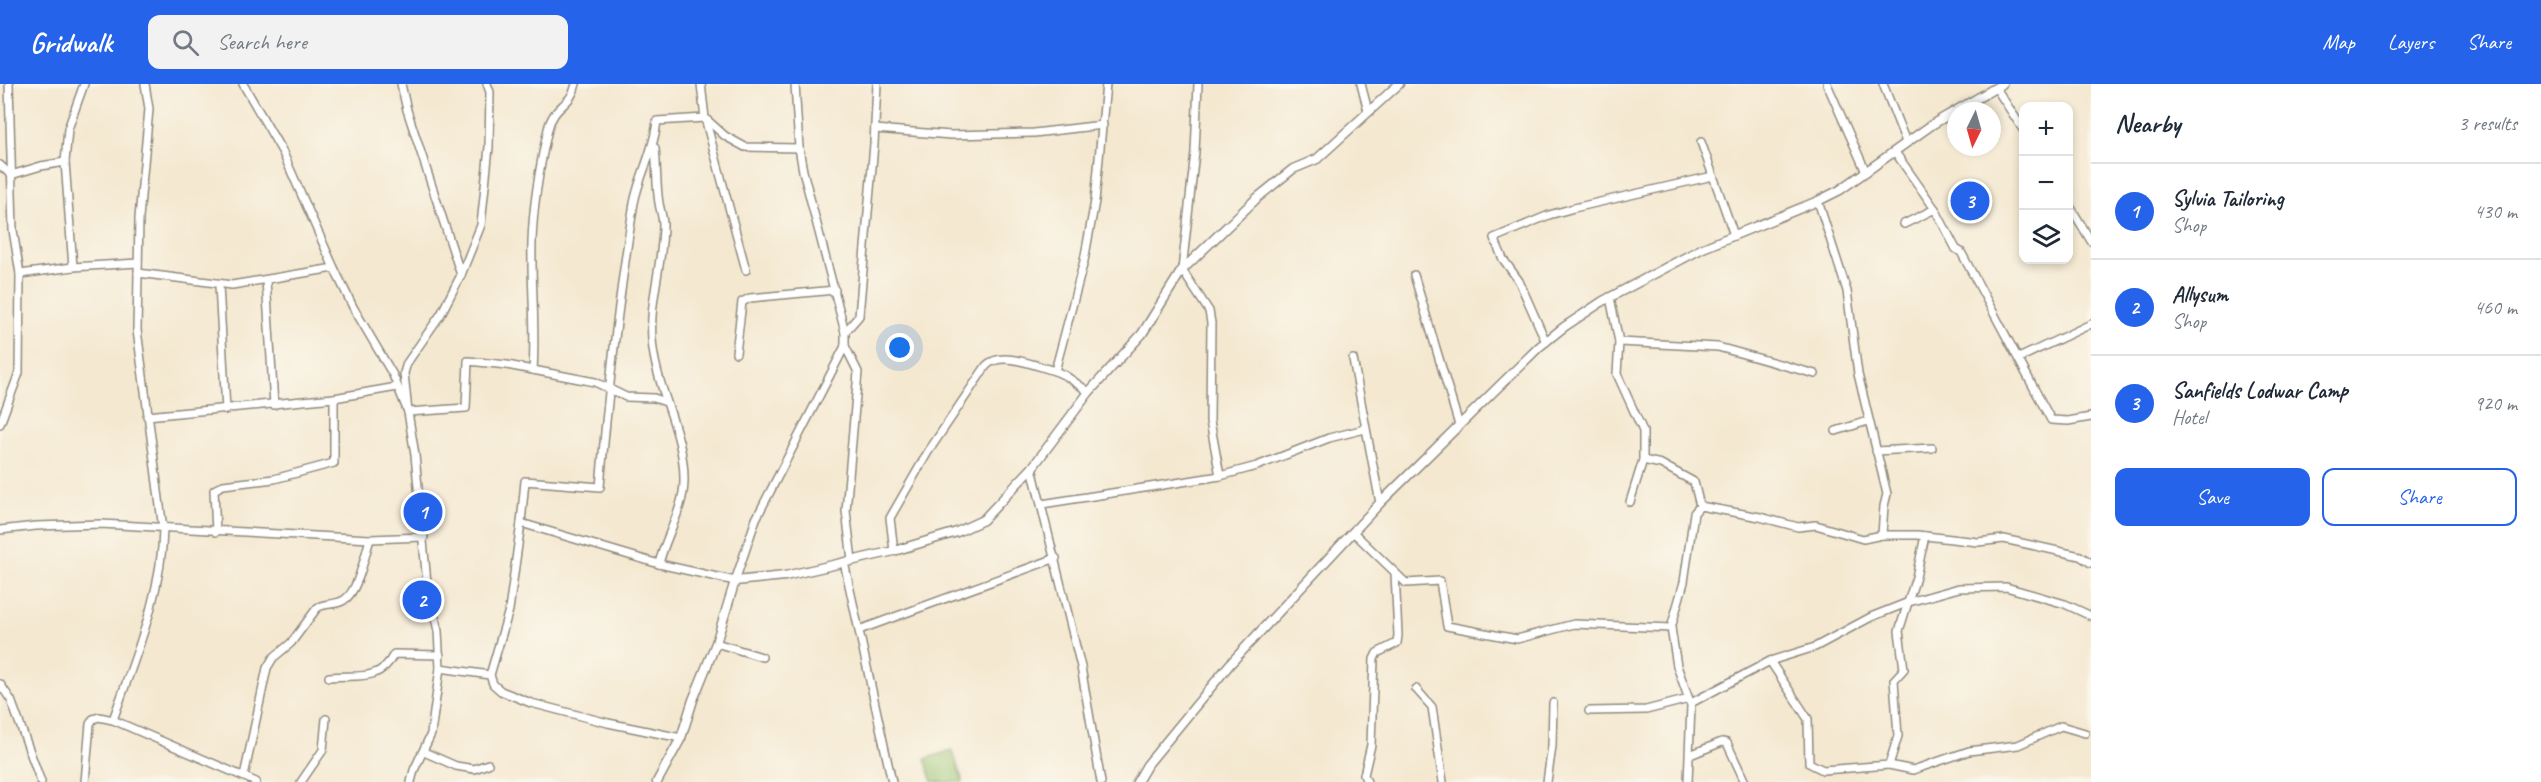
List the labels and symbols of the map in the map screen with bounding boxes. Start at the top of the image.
north arrow [1947,102,2001,156]
pin: 3 [1950,178,1990,224]
your location [885,333,914,362]
pin: 1 [404,490,442,534]
pin: 2 [402,578,442,622]

